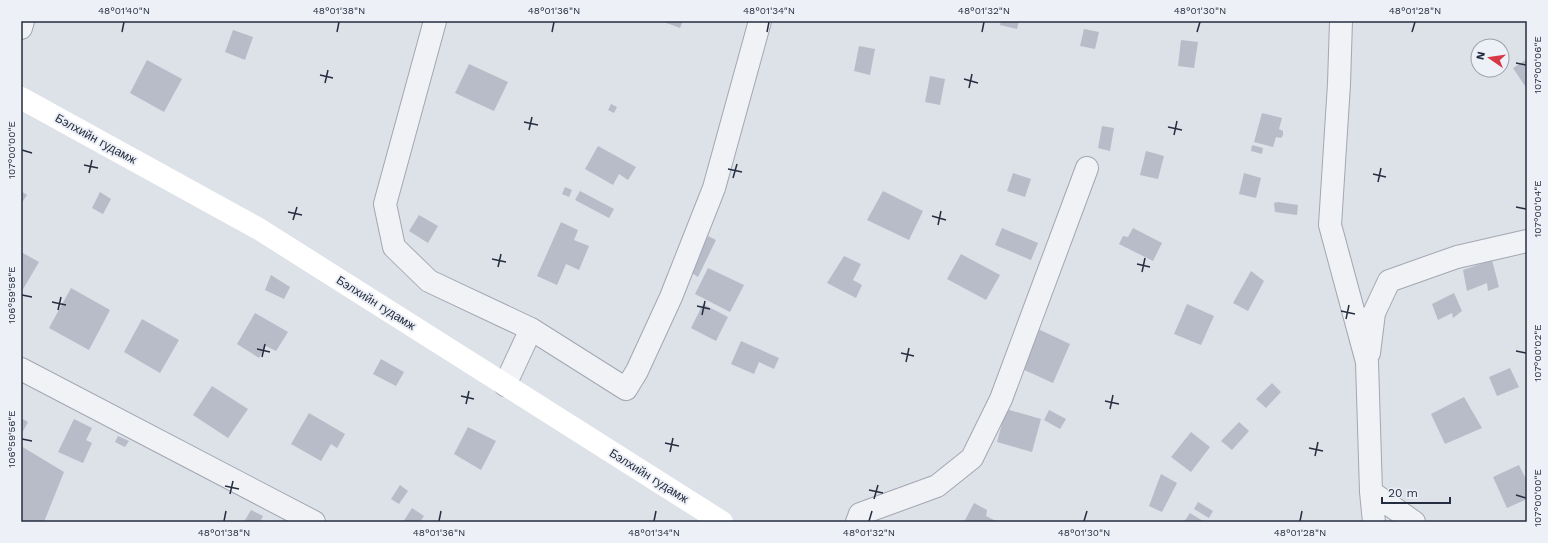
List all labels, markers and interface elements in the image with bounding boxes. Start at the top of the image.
text: 48°01'40"N [98,5,150,16]
text: 48°01'38"N [313,5,365,16]
text: 48°01'36"N [528,5,580,16]
text: 48°01'34"N [743,5,795,16]
text: 48°01'32"N [958,5,1010,16]
text: 48°01'30"N [1174,5,1226,16]
text: 48°01'28"N [1389,5,1441,16]
text: 107°00'06"E [1532,36,1543,94]
north arrow [1470,38,1510,78]
text: N [1473,50,1488,61]
street label: Бэлхийн гудамж [53,111,139,167]
text: 107°00'00"E [6,121,17,179]
text: 107°00'04"E [1532,180,1543,238]
text: 106°59'58"E [6,266,17,324]
street label: Бэлхийн гудамж [334,273,418,333]
text: 107°00'02"E [1532,324,1543,382]
text: 106°59'56"E [6,410,17,468]
street label: Бэлхийн гудамж [607,446,691,506]
text: 107°00'00"E [1532,469,1543,527]
scale bar [1382,479,1450,505]
text: 20 m [1388,486,1418,500]
text: 48°01'38"N [198,527,250,538]
text: 48°01'36"N [413,527,465,538]
text: 48°01'34"N [628,527,680,538]
text: 48°01'32"N [843,527,895,538]
text: 48°01'30"N [1058,527,1110,538]
text: 48°01'28"N [1274,527,1326,538]

